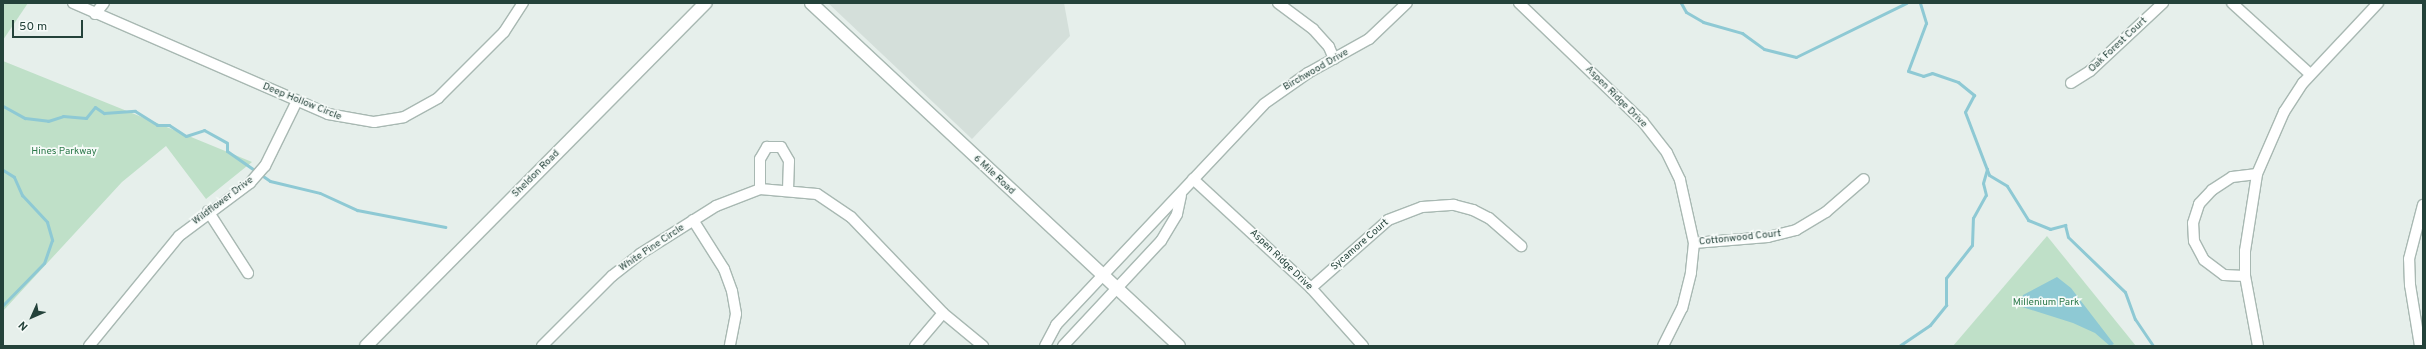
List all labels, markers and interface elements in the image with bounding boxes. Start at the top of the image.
scale bar [14,12,85,38]
street label: Oak Forest Court [2086,15,2150,75]
text: 50 m [19,19,47,35]
street label: Birchwood Drive [1281,46,1351,94]
street label: Aspen Ridge Drive [1583,64,1649,130]
street label: Deep Hollow Circle [261,81,343,123]
park label: Hines Parkway [31,146,97,158]
street label: Sheldon Road [510,148,562,200]
street label: 6 Mile Road [971,153,1017,197]
street label: Wildflower Drive [190,174,256,228]
street label: Sycamore Court [1329,217,1391,273]
street label: White Pine Circle [617,222,687,274]
street label: Aspen Ridge Drive [1247,227,1315,293]
street label: Cottonwood Court [1698,228,1782,248]
north arrow [12,297,52,337]
park label: Millenium Park [2013,297,2079,309]
text: N [16,318,31,333]

